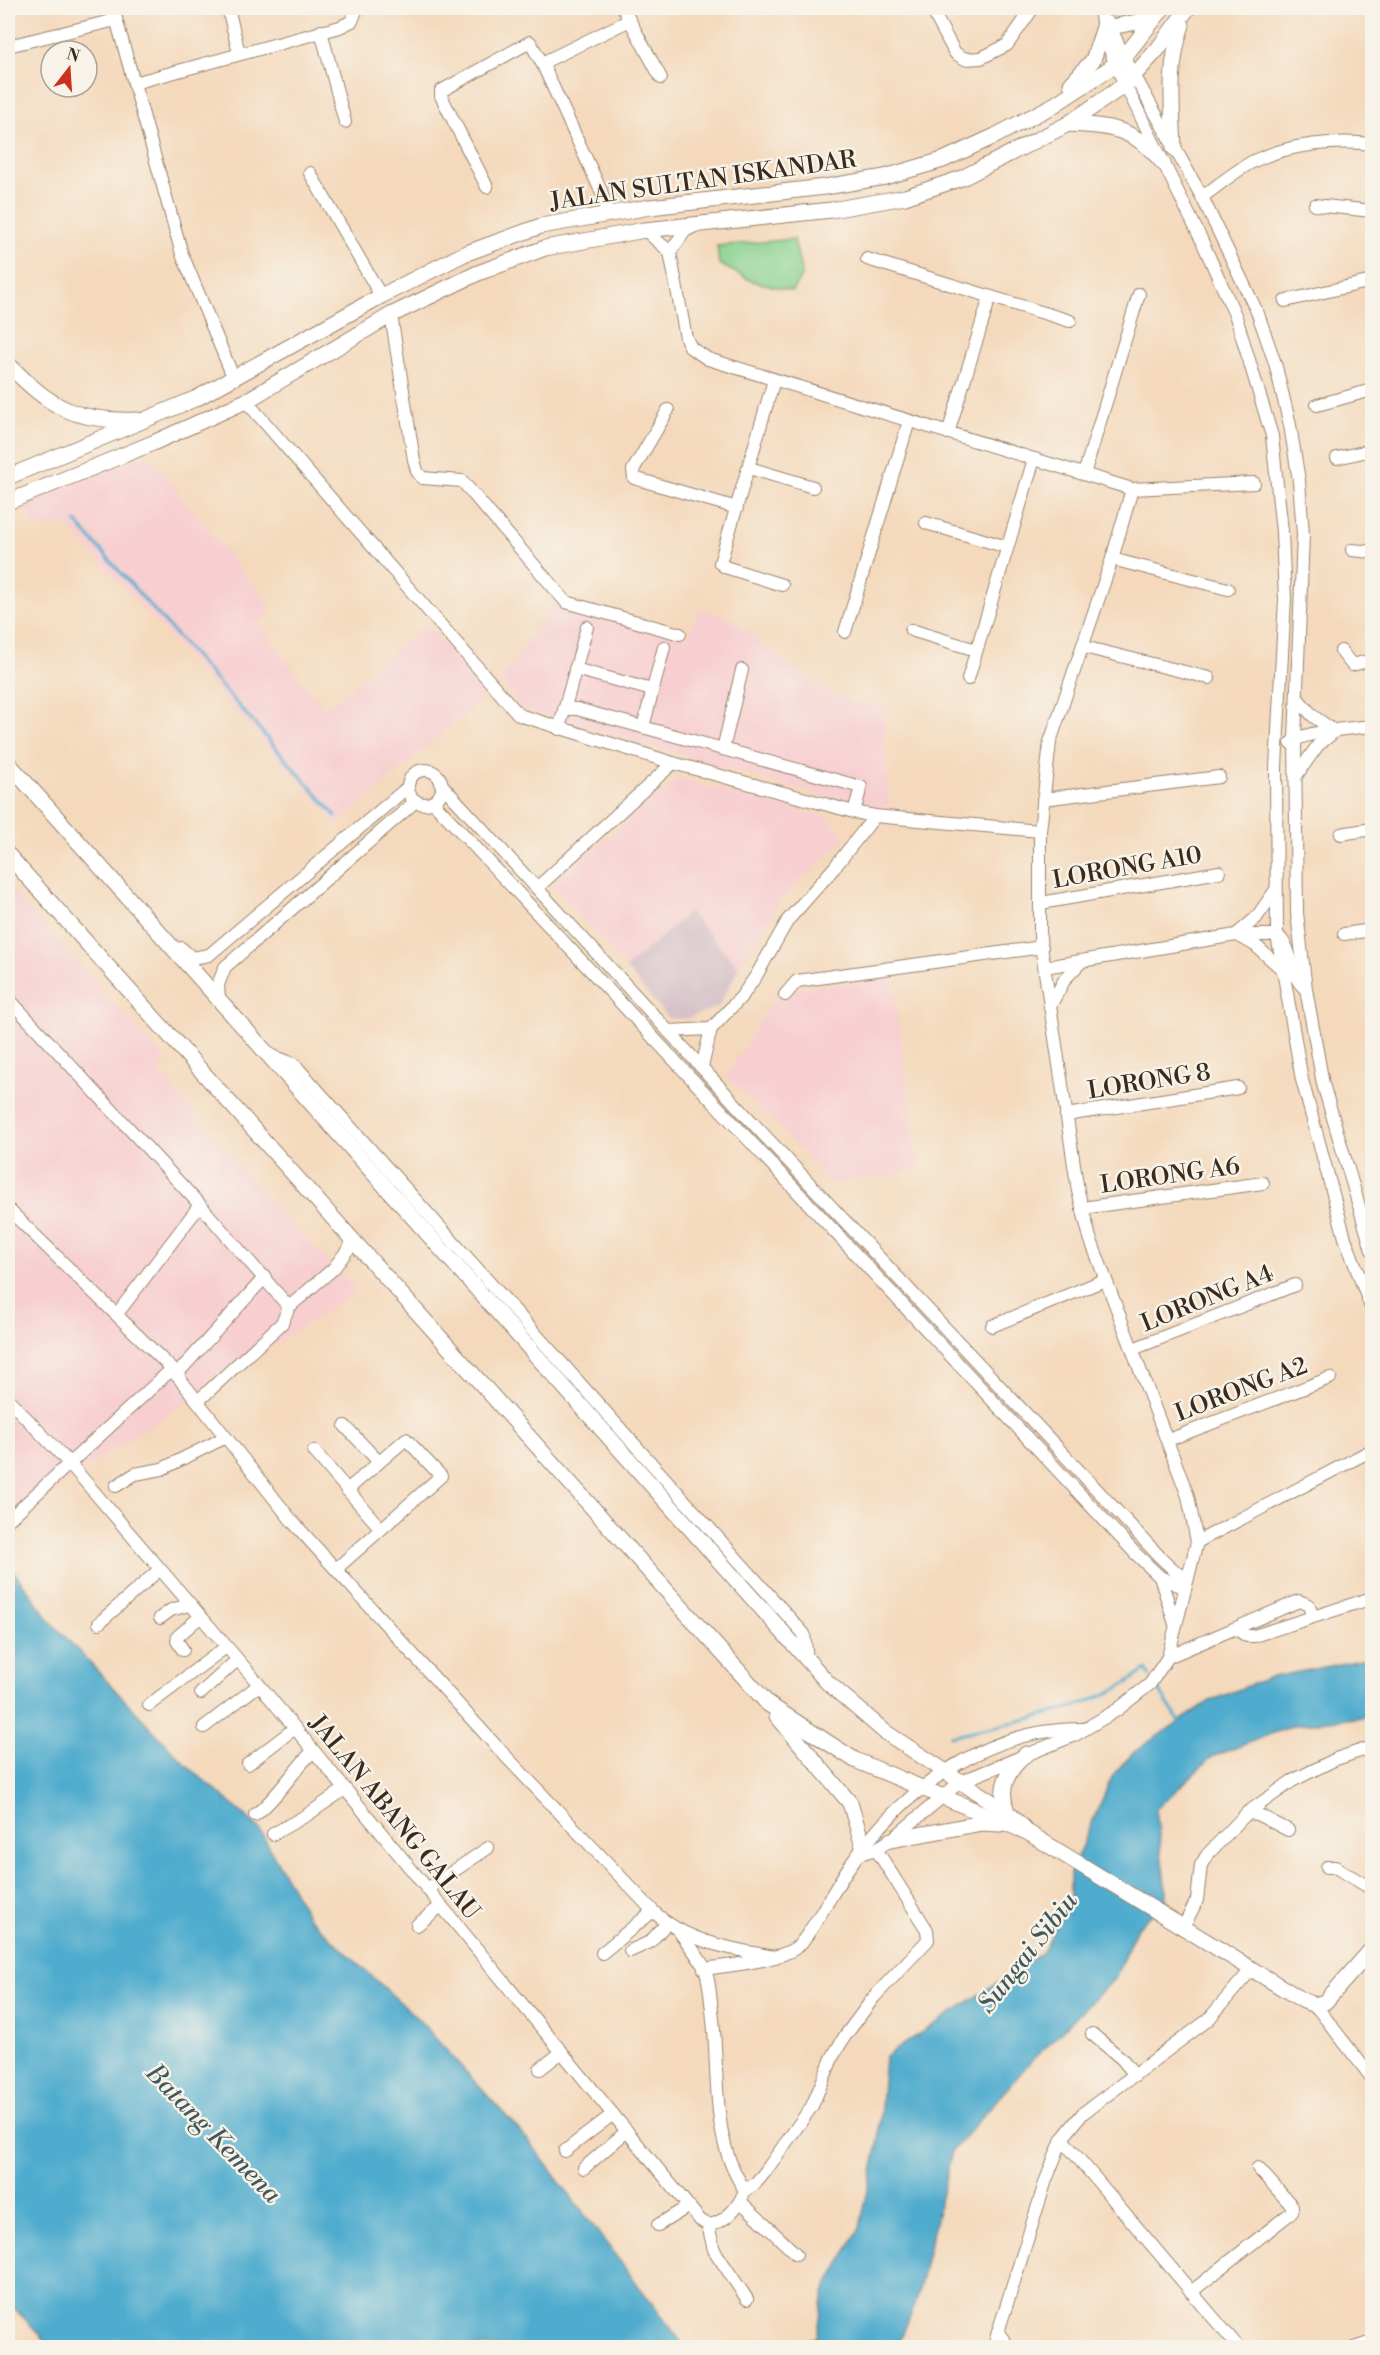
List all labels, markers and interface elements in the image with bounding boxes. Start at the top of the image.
north arrow [39,39,99,99]
text: N [64,44,82,67]
street label: JALAN SULTAN ISKANDAR [547,144,859,217]
street label: LORONG A10 [1050,840,1204,896]
street label: LORONG 8 [1086,1057,1213,1107]
street label: LORONG A6 [1099,1151,1242,1201]
street label: LORONG A4 [1137,1259,1278,1339]
street label: LORONG A2 [1171,1351,1312,1429]
street label: JALAN ABANG GALAU [302,1708,486,1926]
water label: Sungai Sibiu [971,1886,1085,2019]
water label: Batang Kemena [138,2057,288,2210]

